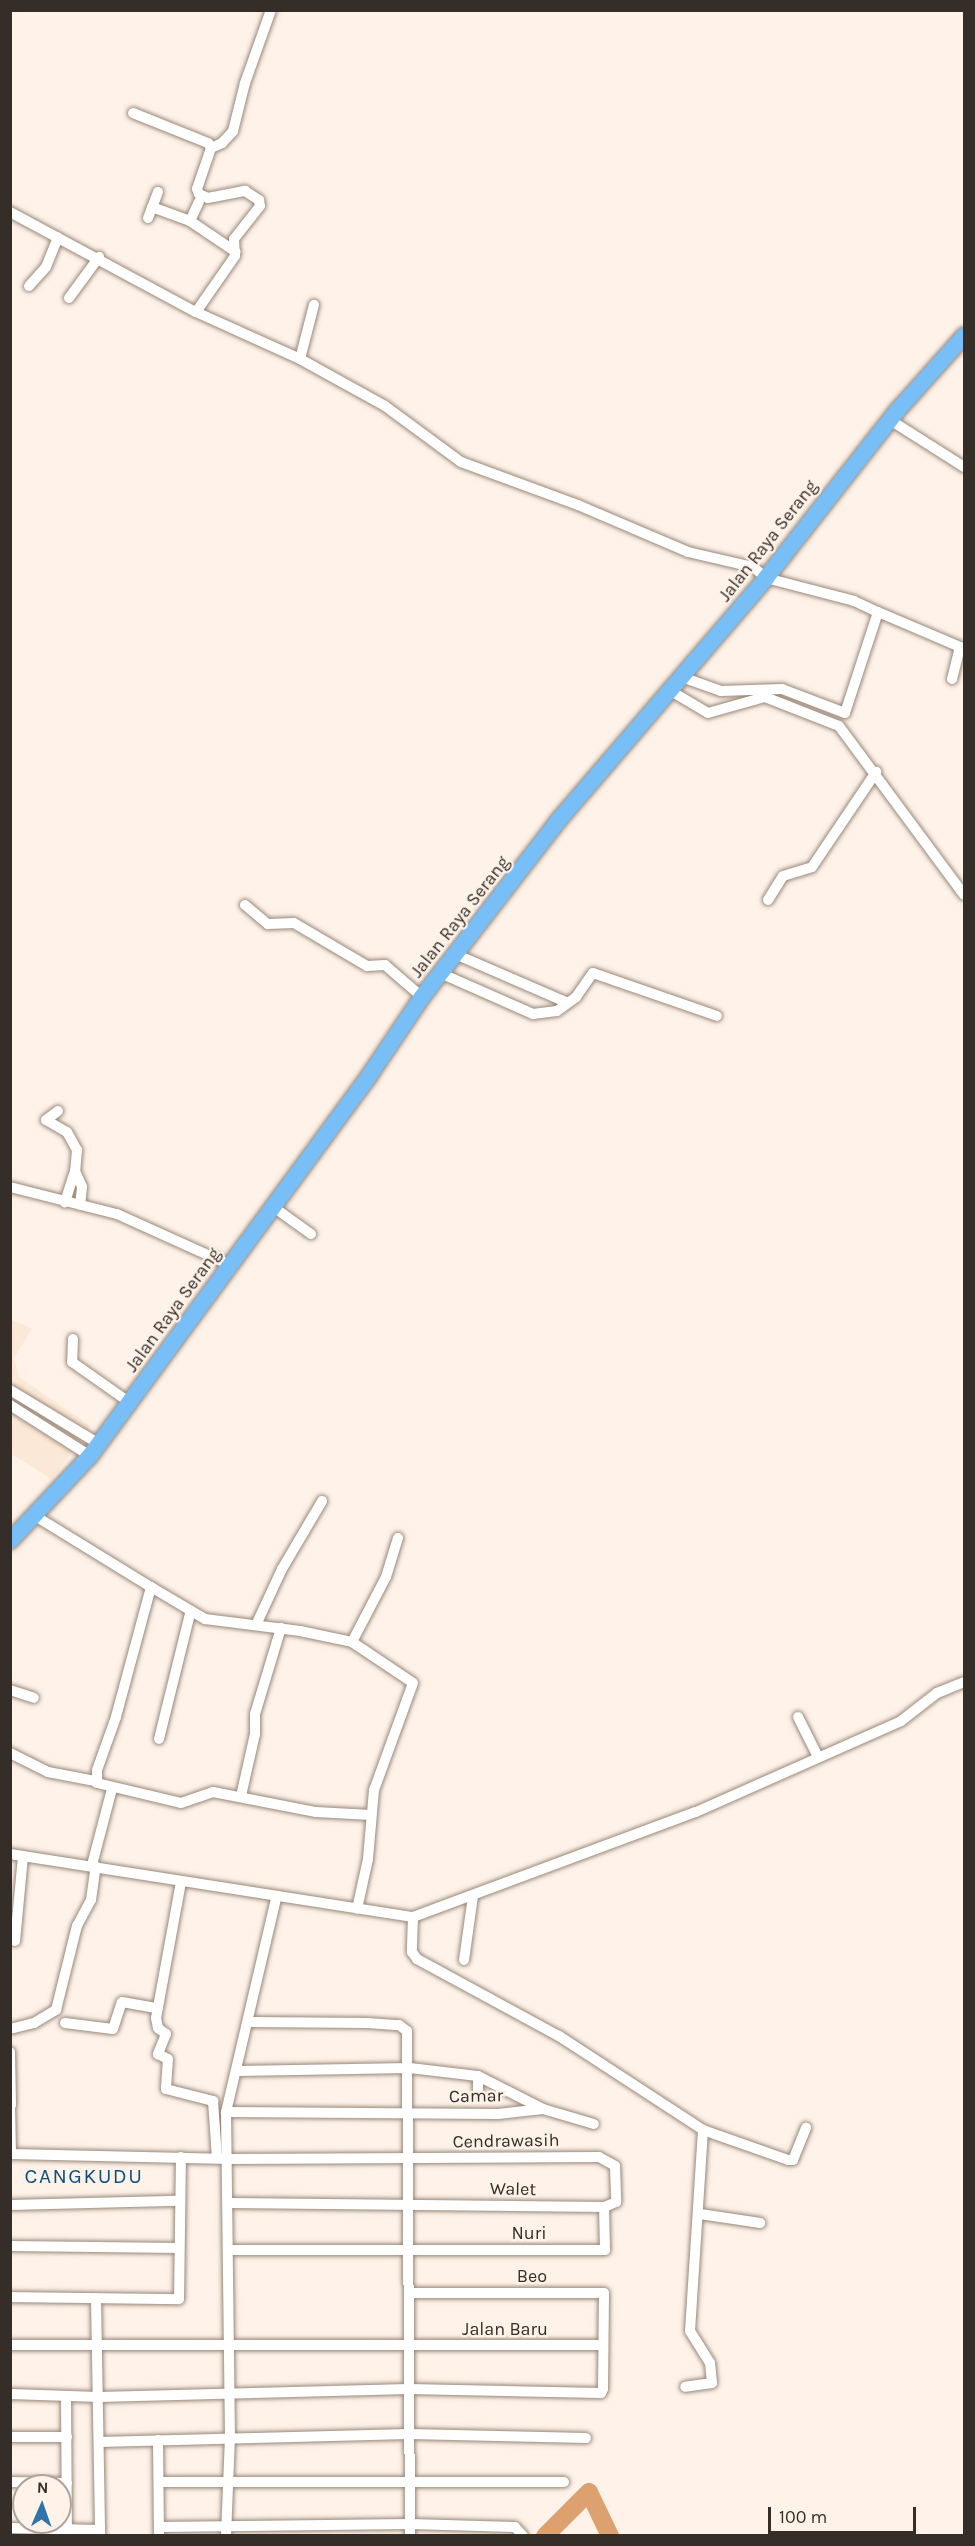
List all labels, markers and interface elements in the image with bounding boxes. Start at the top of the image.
street label: Jalan Raya Serang [714,476,822,606]
street label: Jalan Raya Serang [406,852,514,982]
street label: Jalan Raya Serang [121,1244,225,1376]
street label: Camar [449,2085,503,2107]
street label: Cendrawasih [452,2129,560,2153]
district label: CANGKUDU [25,2163,143,2189]
street label: Walet [490,2178,536,2200]
street label: Nuri [511,2222,547,2244]
street label: Beo [517,2265,547,2287]
street label: Jalan Baru [462,2318,548,2340]
north arrow [12,2474,72,2534]
text: N [36,2478,49,2497]
scale bar [771,2495,920,2533]
text: 100 m [779,2506,827,2528]

